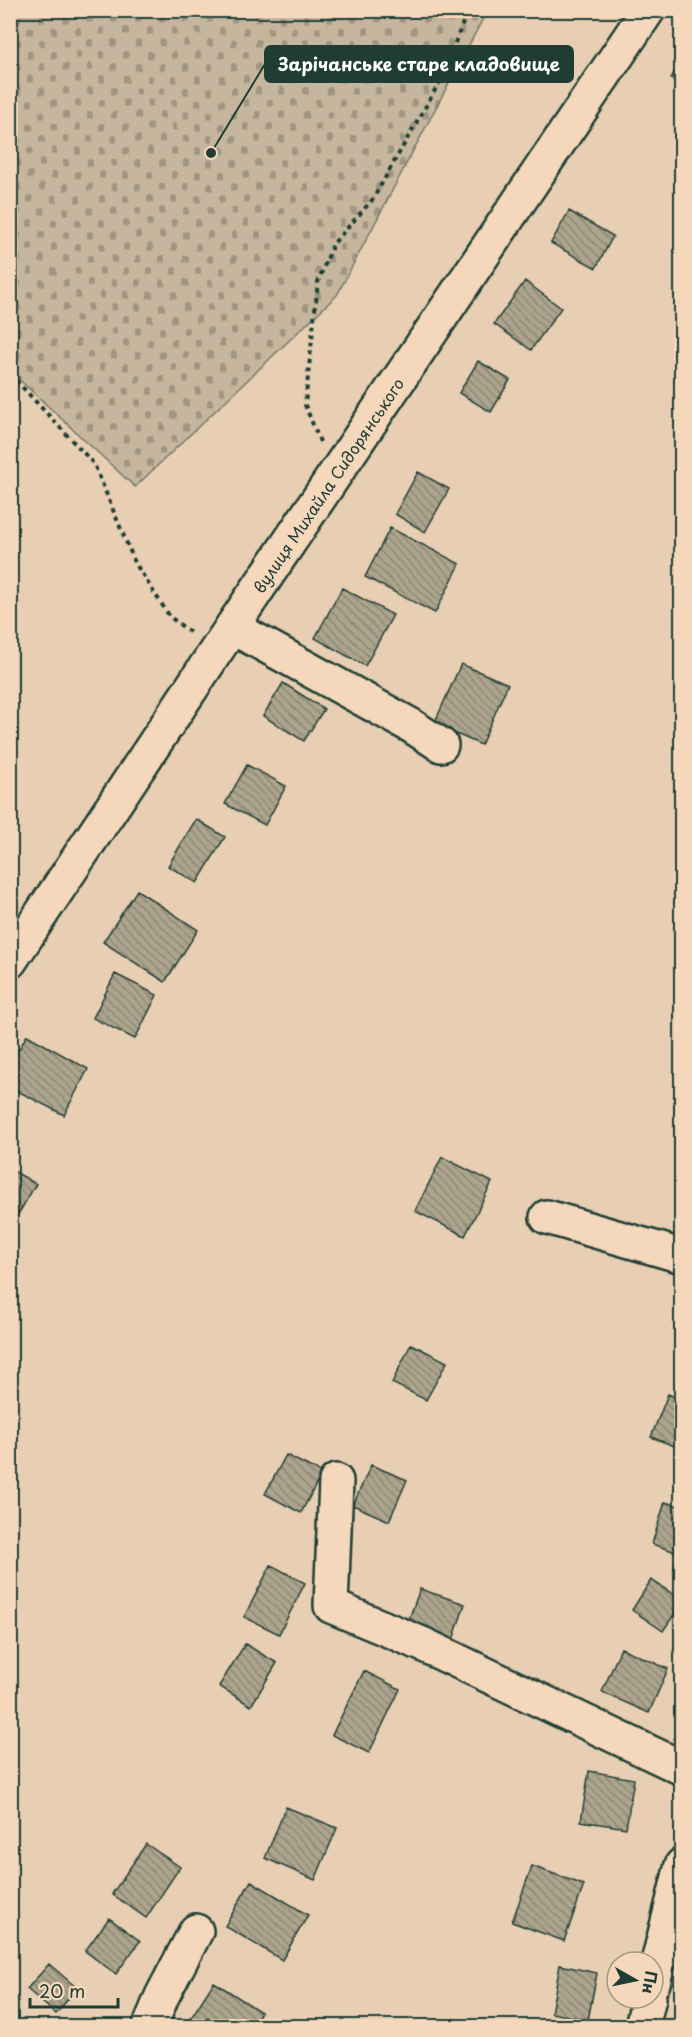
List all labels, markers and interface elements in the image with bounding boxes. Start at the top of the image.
callout: Зарічанське старе кладовище [265,46,573,82]
text: Зарічанське старе кладовище [277,50,560,77]
street label: вулиця Михайла Сидорянського [247,373,409,597]
north arrow [605,1950,665,2010]
text: Пн [637,1969,664,1996]
scale bar [30,1971,118,2009]
text: 20 m [39,1977,85,2004]

